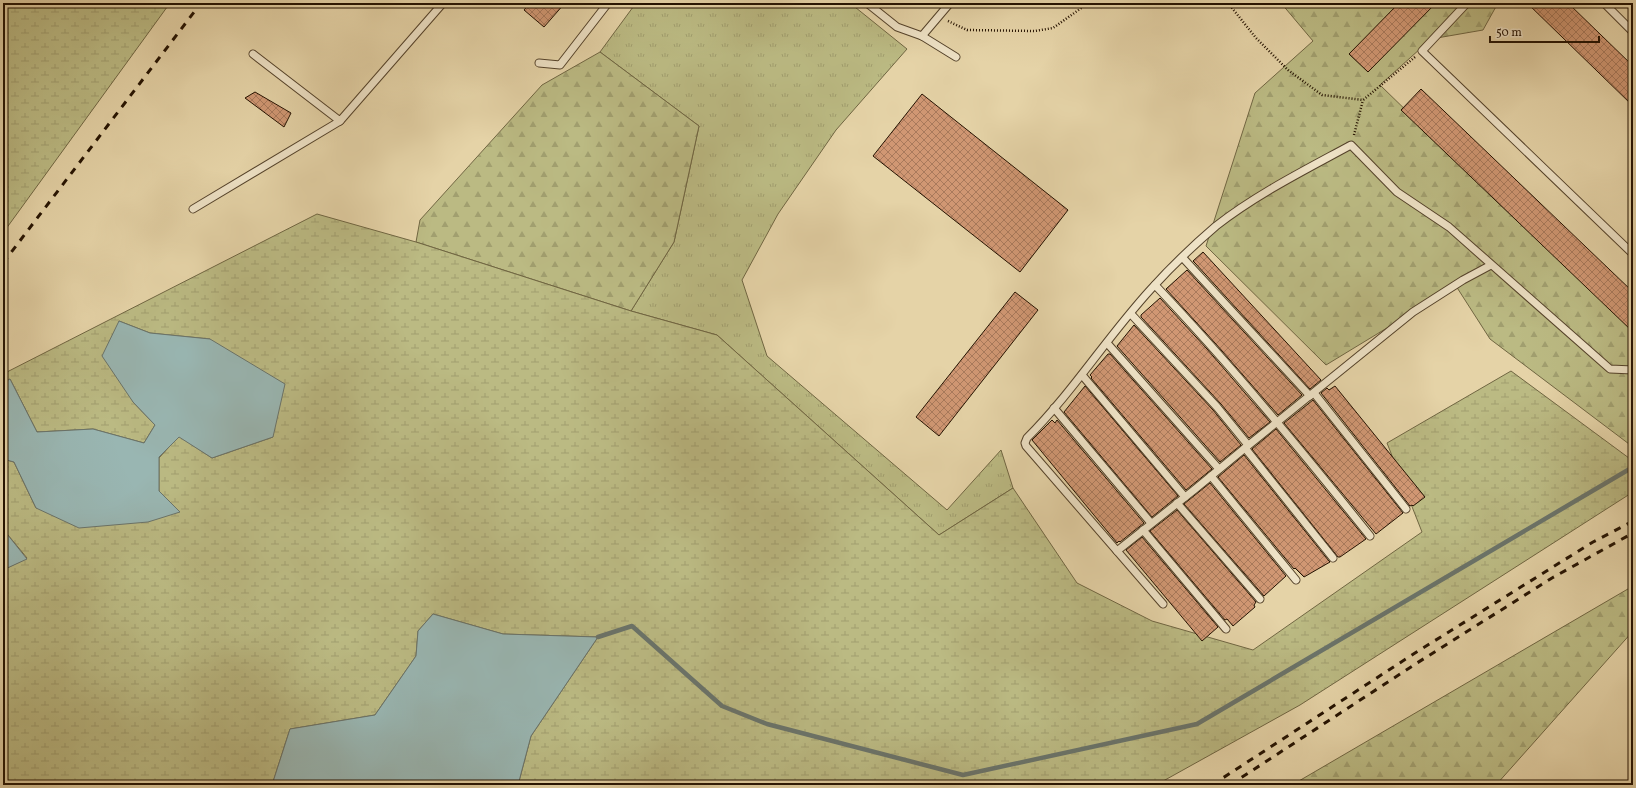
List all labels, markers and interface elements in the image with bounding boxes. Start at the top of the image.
scale bar [1490,18,1599,44]
text: 50 m [1496,25,1522,41]

